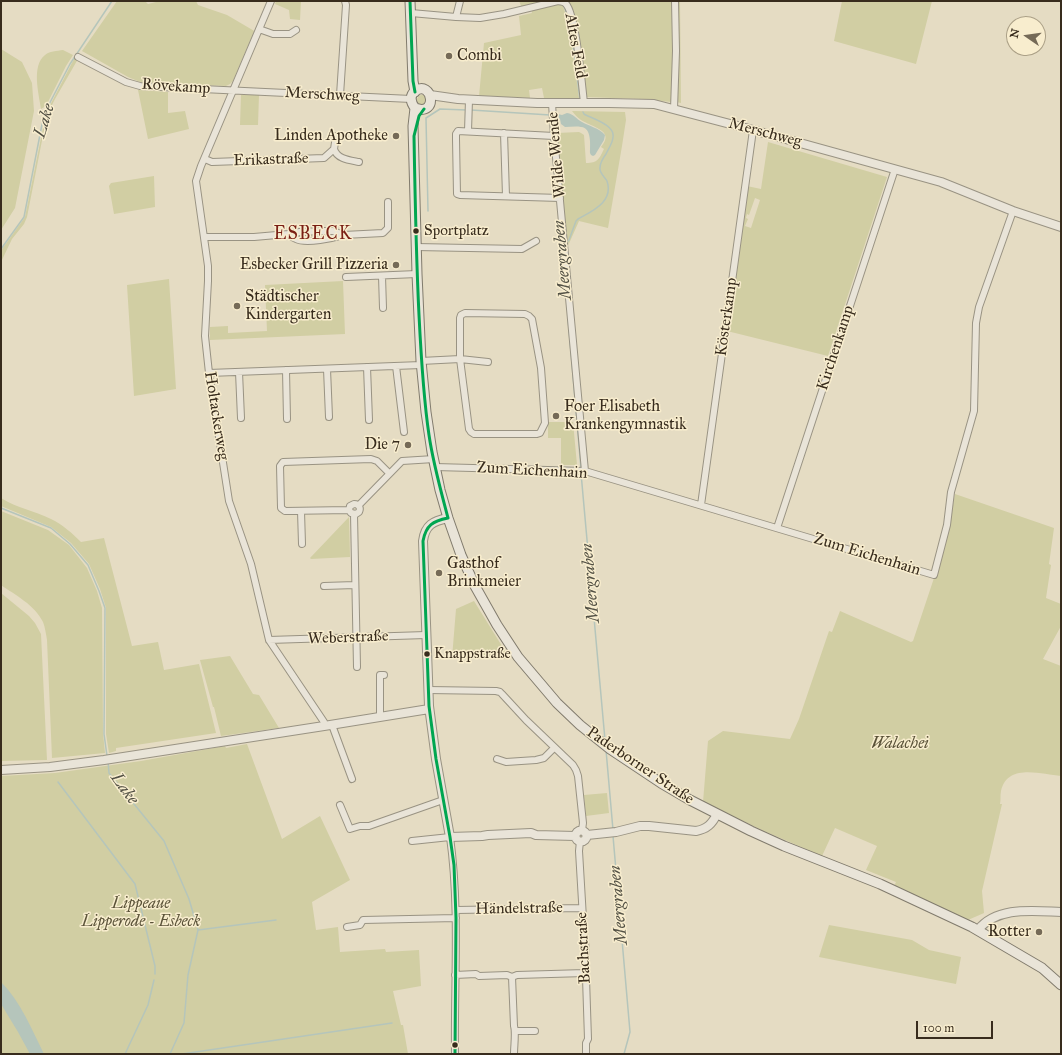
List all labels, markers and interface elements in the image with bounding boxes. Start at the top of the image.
street label: Altes Feld [560,12,590,80]
north arrow [1006,16,1046,56]
text: N [1007,27,1022,39]
place label: Combi [457,46,502,66]
marker: Combi [444,51,454,61]
street label: Rövekamp [141,75,211,99]
street label: Merschweg [284,83,360,107]
water label: Lake [30,102,60,140]
street label: Wilde Wende [544,111,570,199]
street label: Merschweg [726,114,804,152]
place label: Linden Apotheke [274,126,388,146]
marker: Linden Apotheke [391,131,401,141]
street label: Erikastraße [233,149,309,171]
water label: Meergraben [549,219,577,301]
place label: Sportplatz [424,222,489,240]
district label: ESBECK [274,224,352,246]
marker: Sportplatz [411,226,421,236]
place label: Esbecker Grill Pizzeria [240,255,388,275]
marker: Esbecker Grill Pizzeria [391,260,401,270]
street label: Kösterkamp [712,277,742,357]
place label: Städtischer Kindergarten [245,287,331,325]
marker: Städtischer Kindergarten [232,301,242,311]
street label: Kirchenkamp [813,303,859,393]
street label: Holtackerweg [199,370,233,462]
place label: Foer Elisabeth Krankengymnastik [564,397,687,435]
marker: Foer Elisabeth Krankengymnastik [551,411,561,421]
place label: Die 7 [364,435,400,455]
marker: Die 7 [403,440,413,450]
street label: Zum Eichenhain [476,459,588,483]
street label: Zum Eichenhain [811,530,923,580]
water label: Meergraben [577,542,605,624]
place label: Gasthof Brinkmeier [447,554,521,592]
marker: Gasthof Brinkmeier [434,568,444,578]
street label: Weberstraße [307,627,389,649]
place label: Knappstraße [434,645,511,663]
marker: Knappstraße [422,649,432,659]
street label: Paderborner Straße [583,723,697,809]
park label: Walachei [871,734,929,754]
water label: Lake [106,769,142,809]
water label: Meergraben [605,864,633,946]
park label: Lippeaue Lipperode - Esbeck [82,894,200,932]
street label: Händelstraße [475,899,563,919]
street label: Bachstraße [573,911,595,985]
place label: Rotter [988,922,1031,942]
marker: Rotter [1034,927,1044,937]
scale bar [918,1013,995,1039]
text: 100 m [923,1021,954,1035]
unlabelled marker [450,1040,460,1050]

